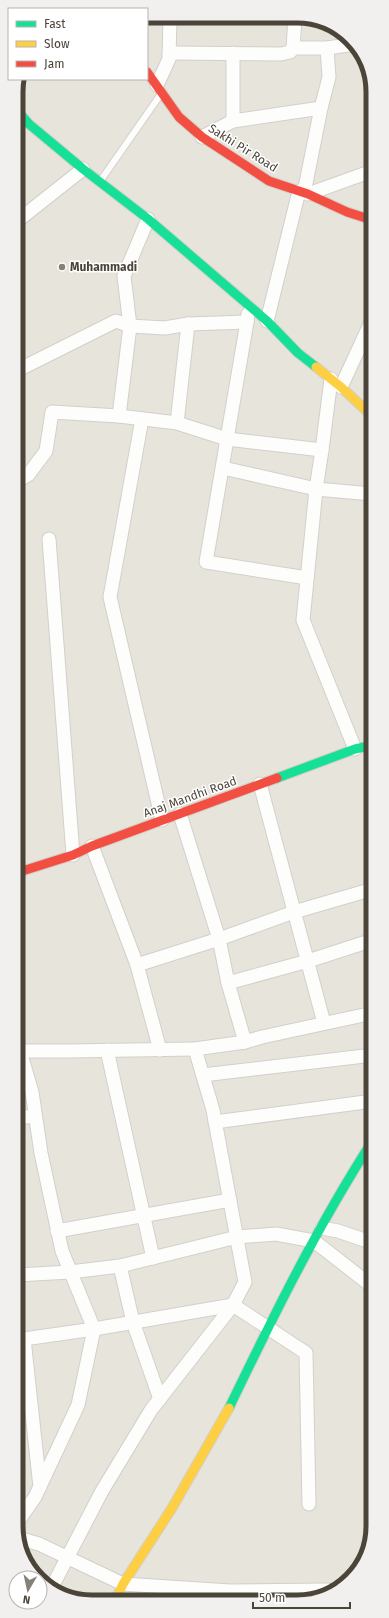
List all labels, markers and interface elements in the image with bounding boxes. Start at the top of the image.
legend [8,8,148,80]
text: Fast [44,17,66,31]
text: Slow [44,37,70,51]
text: Jam [44,57,64,71]
street label: Sakhi Pir Road [206,121,280,175]
place label: Muhammadi [70,260,137,274]
marker: Muhammadi [57,262,67,272]
street label: Anaj Mandhi Road [141,774,239,820]
north arrow [8,1570,48,1610]
scale bar [253,1584,350,1610]
text: 50 m [259,1591,285,1605]
text: N [22,1592,31,1606]

